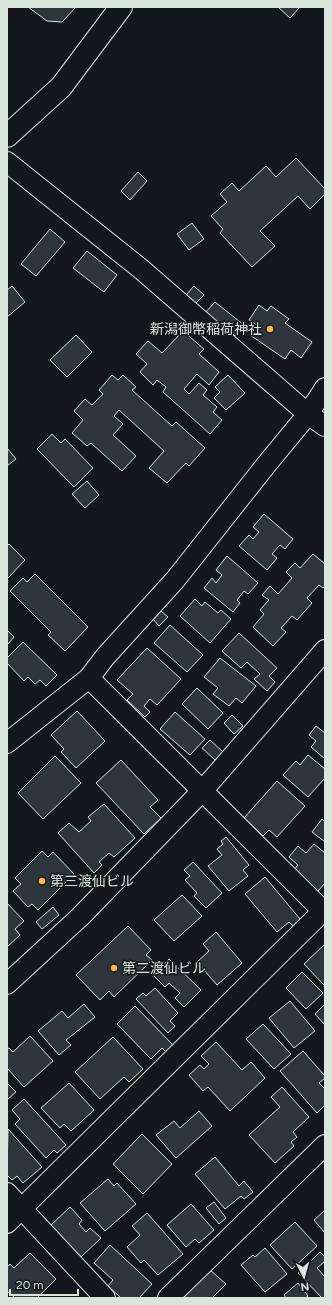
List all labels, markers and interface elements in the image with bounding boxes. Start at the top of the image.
place label: 新潟御幣稲荷神社 [150,321,262,338]
marker: 新潟御幣稲荷神社 [265,324,275,334]
place label: 第三渡仙ビル [50,873,134,890]
marker: 第三渡仙ビル [37,876,47,886]
place label: 第二渡仙ビル [122,960,206,977]
marker: 第二渡仙ビル [109,963,119,973]
north arrow [284,1257,324,1297]
scale bar [10,1271,78,1297]
text: 20 m [16,1278,44,1292]
text: N [300,1280,310,1293]

